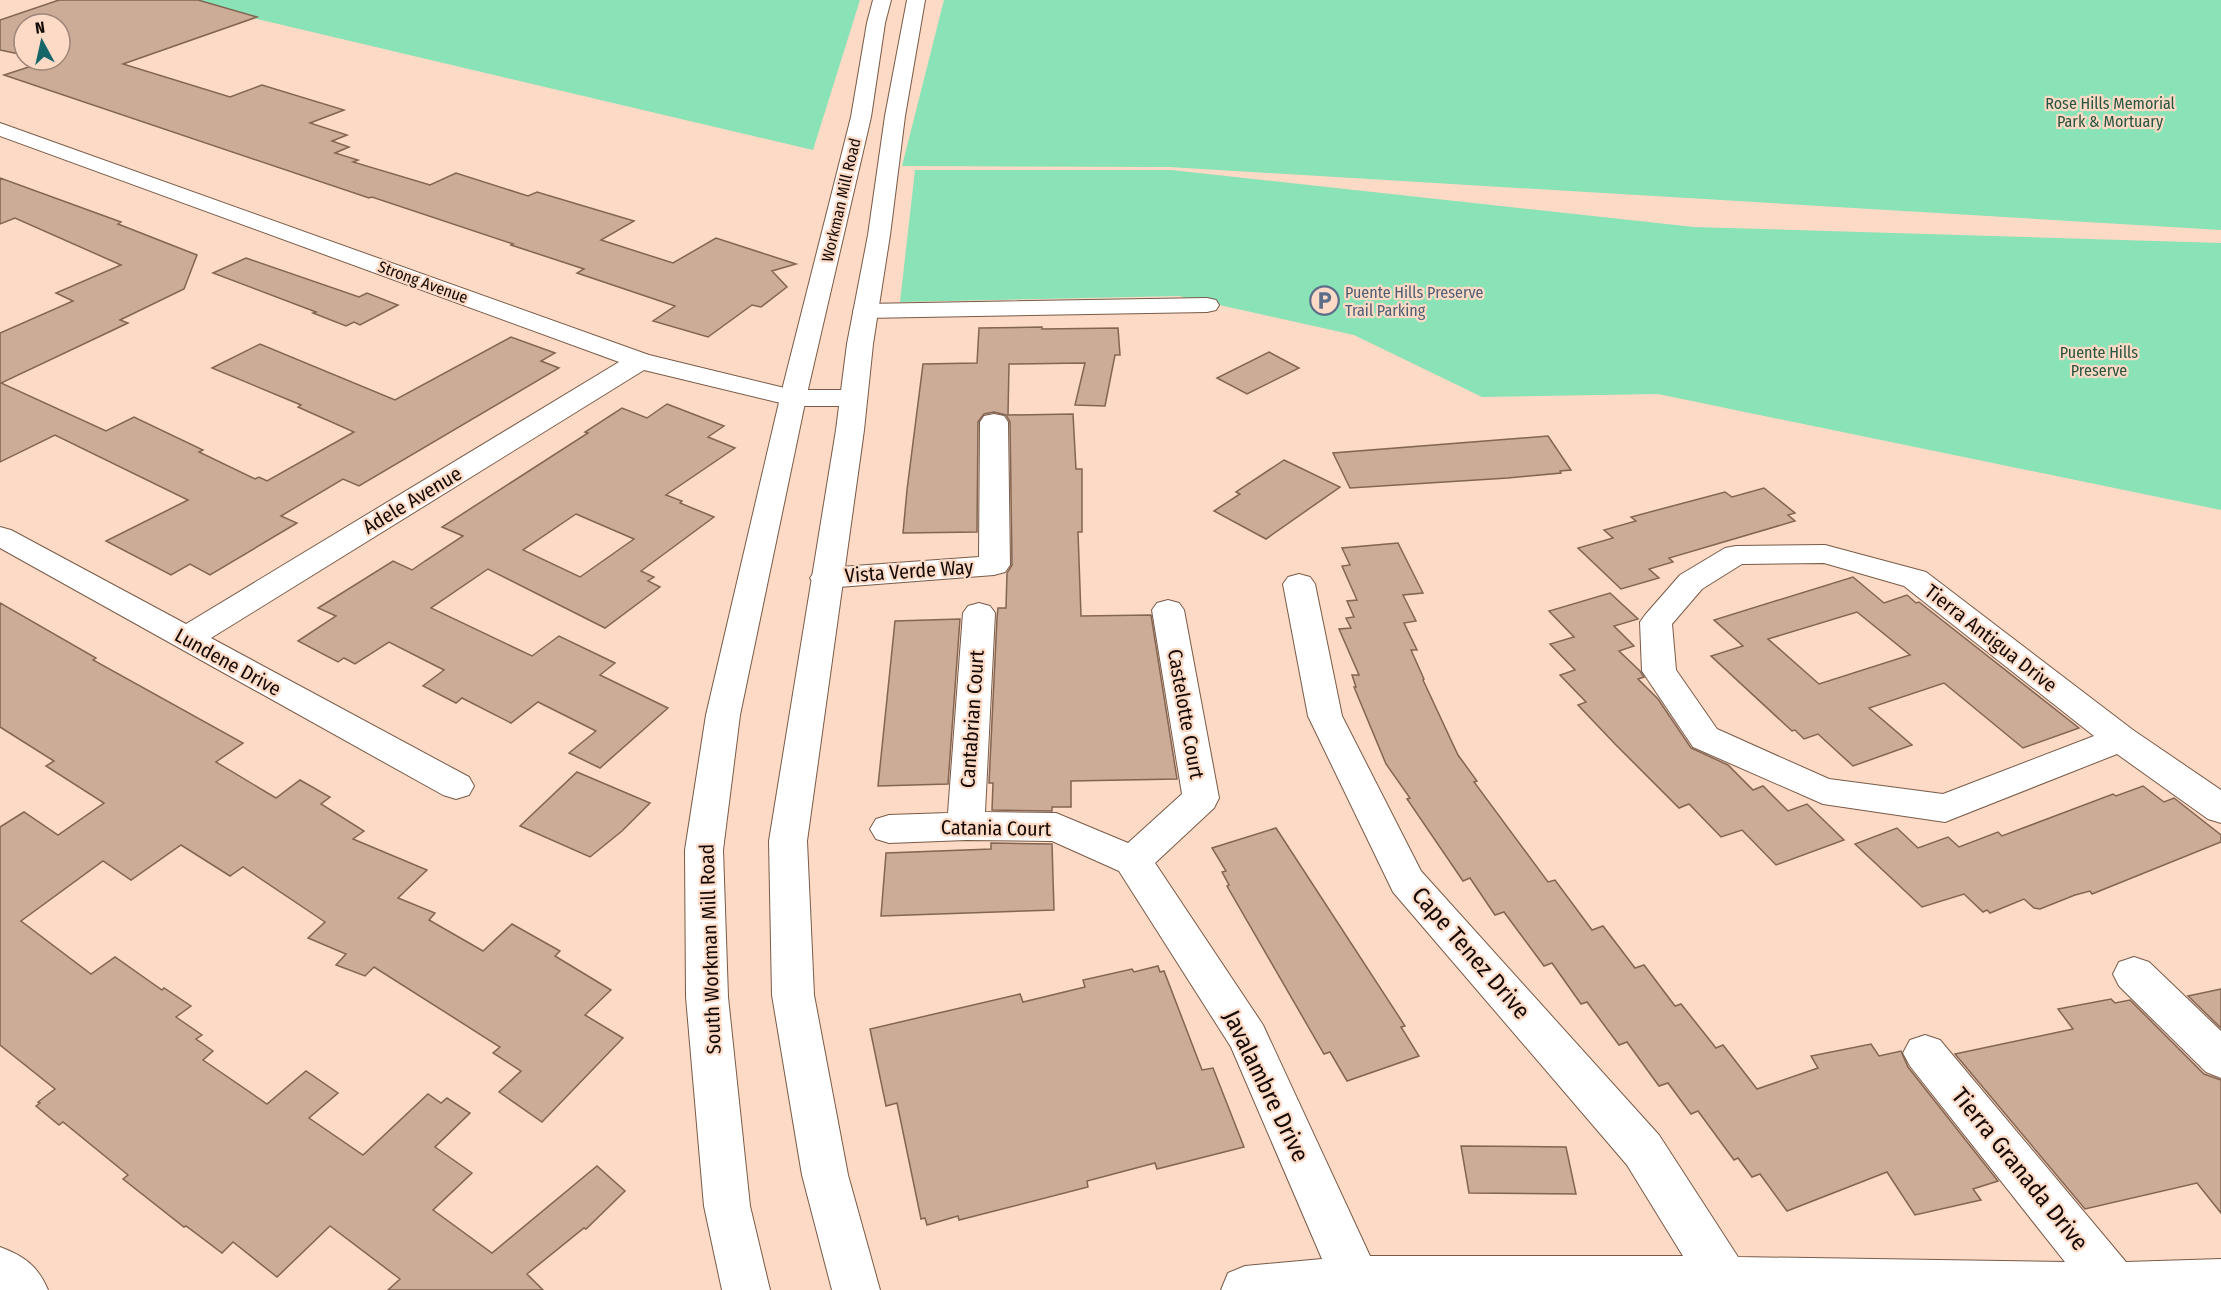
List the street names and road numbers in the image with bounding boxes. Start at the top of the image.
street label: Workman Mill Road [818,136,864,264]
street label: Strong Avenue [375,257,471,307]
street label: Adele Avenue [358,461,466,539]
street label: Vista Verde Way [844,555,974,587]
street label: Tierra Antigua Drive [1920,579,2062,697]
street label: Lundene Drive [171,623,285,701]
street label: Castelotte Court [1163,647,1209,781]
street label: Cantabrian Court [955,649,989,789]
street label: Catania Court [941,815,1052,841]
street label: South Workman Mill Road [694,843,726,1055]
street label: Cape Tenez Drive [1406,881,1536,1025]
street label: Javalambre Drive [1217,1006,1315,1166]
street label: Tierra Granada Drive [1946,1082,2094,1256]

